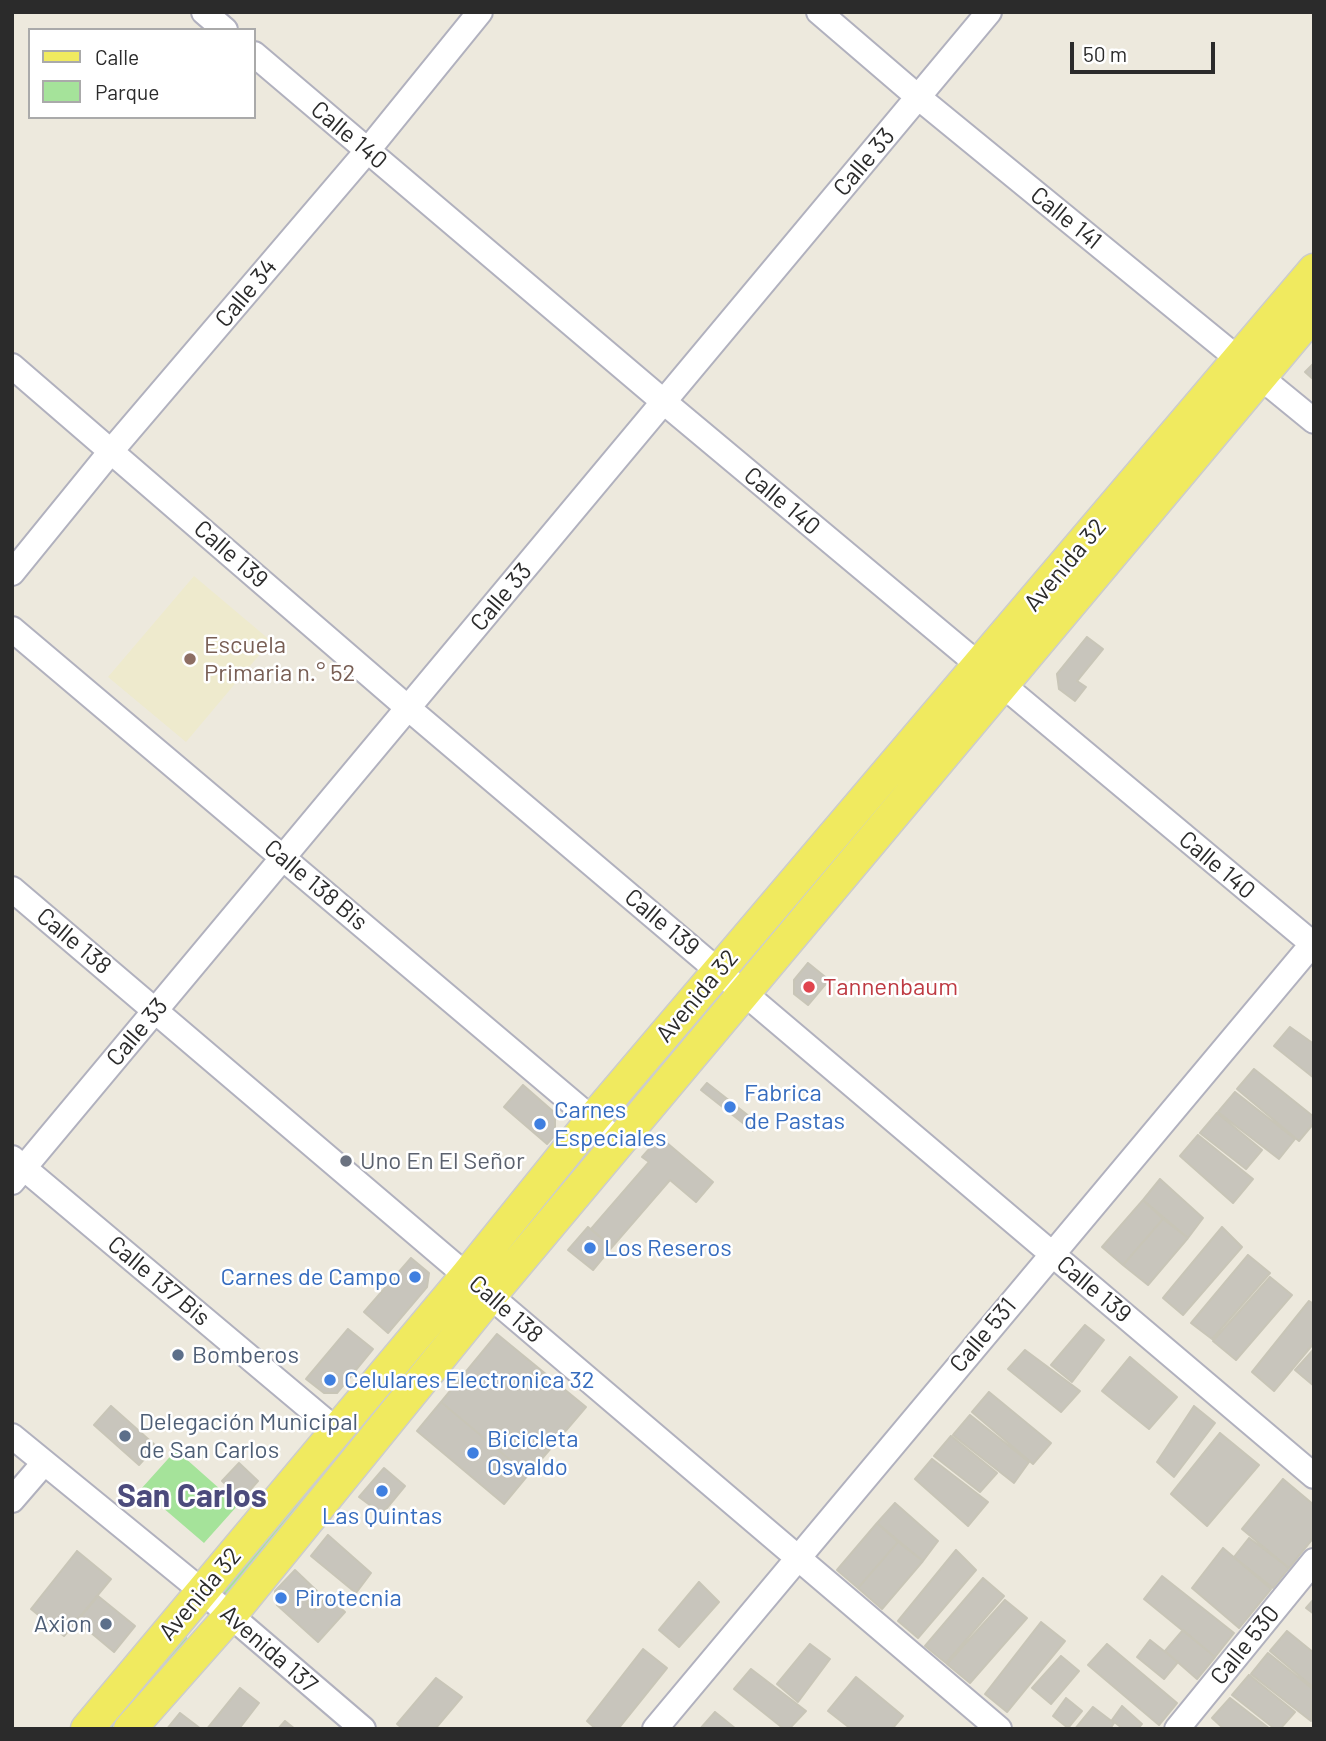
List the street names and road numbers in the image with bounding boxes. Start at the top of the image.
street label: Calle 140 [305,95,393,175]
street label: Calle 33 [827,122,901,202]
street label: Calle 141 [1025,181,1107,255]
street label: Calle 34 [209,253,283,333]
street label: Calle 140 [738,461,826,541]
street label: Avenida 32 [1018,513,1112,617]
street label: Calle 139 [188,514,274,594]
street label: Calle 33 [464,557,538,637]
street label: Calle 140 [1173,825,1261,905]
street label: Calle 138 Bis [258,833,374,937]
street label: Calle 139 [619,883,705,961]
street label: Calle 138 [31,902,117,980]
street label: Avenida 32 [650,944,744,1048]
street label: Calle 33 [100,992,174,1072]
street label: Calle 137 Bis [102,1230,216,1332]
street label: Calle 139 [1051,1250,1137,1328]
street label: Calle 138 [463,1269,549,1349]
street label: Calle 531 [944,1292,1022,1378]
street label: Avenida 32 [153,1542,247,1646]
street label: Avenida 137 [215,1599,323,1699]
street label: Calle 530 [1204,1600,1286,1690]

